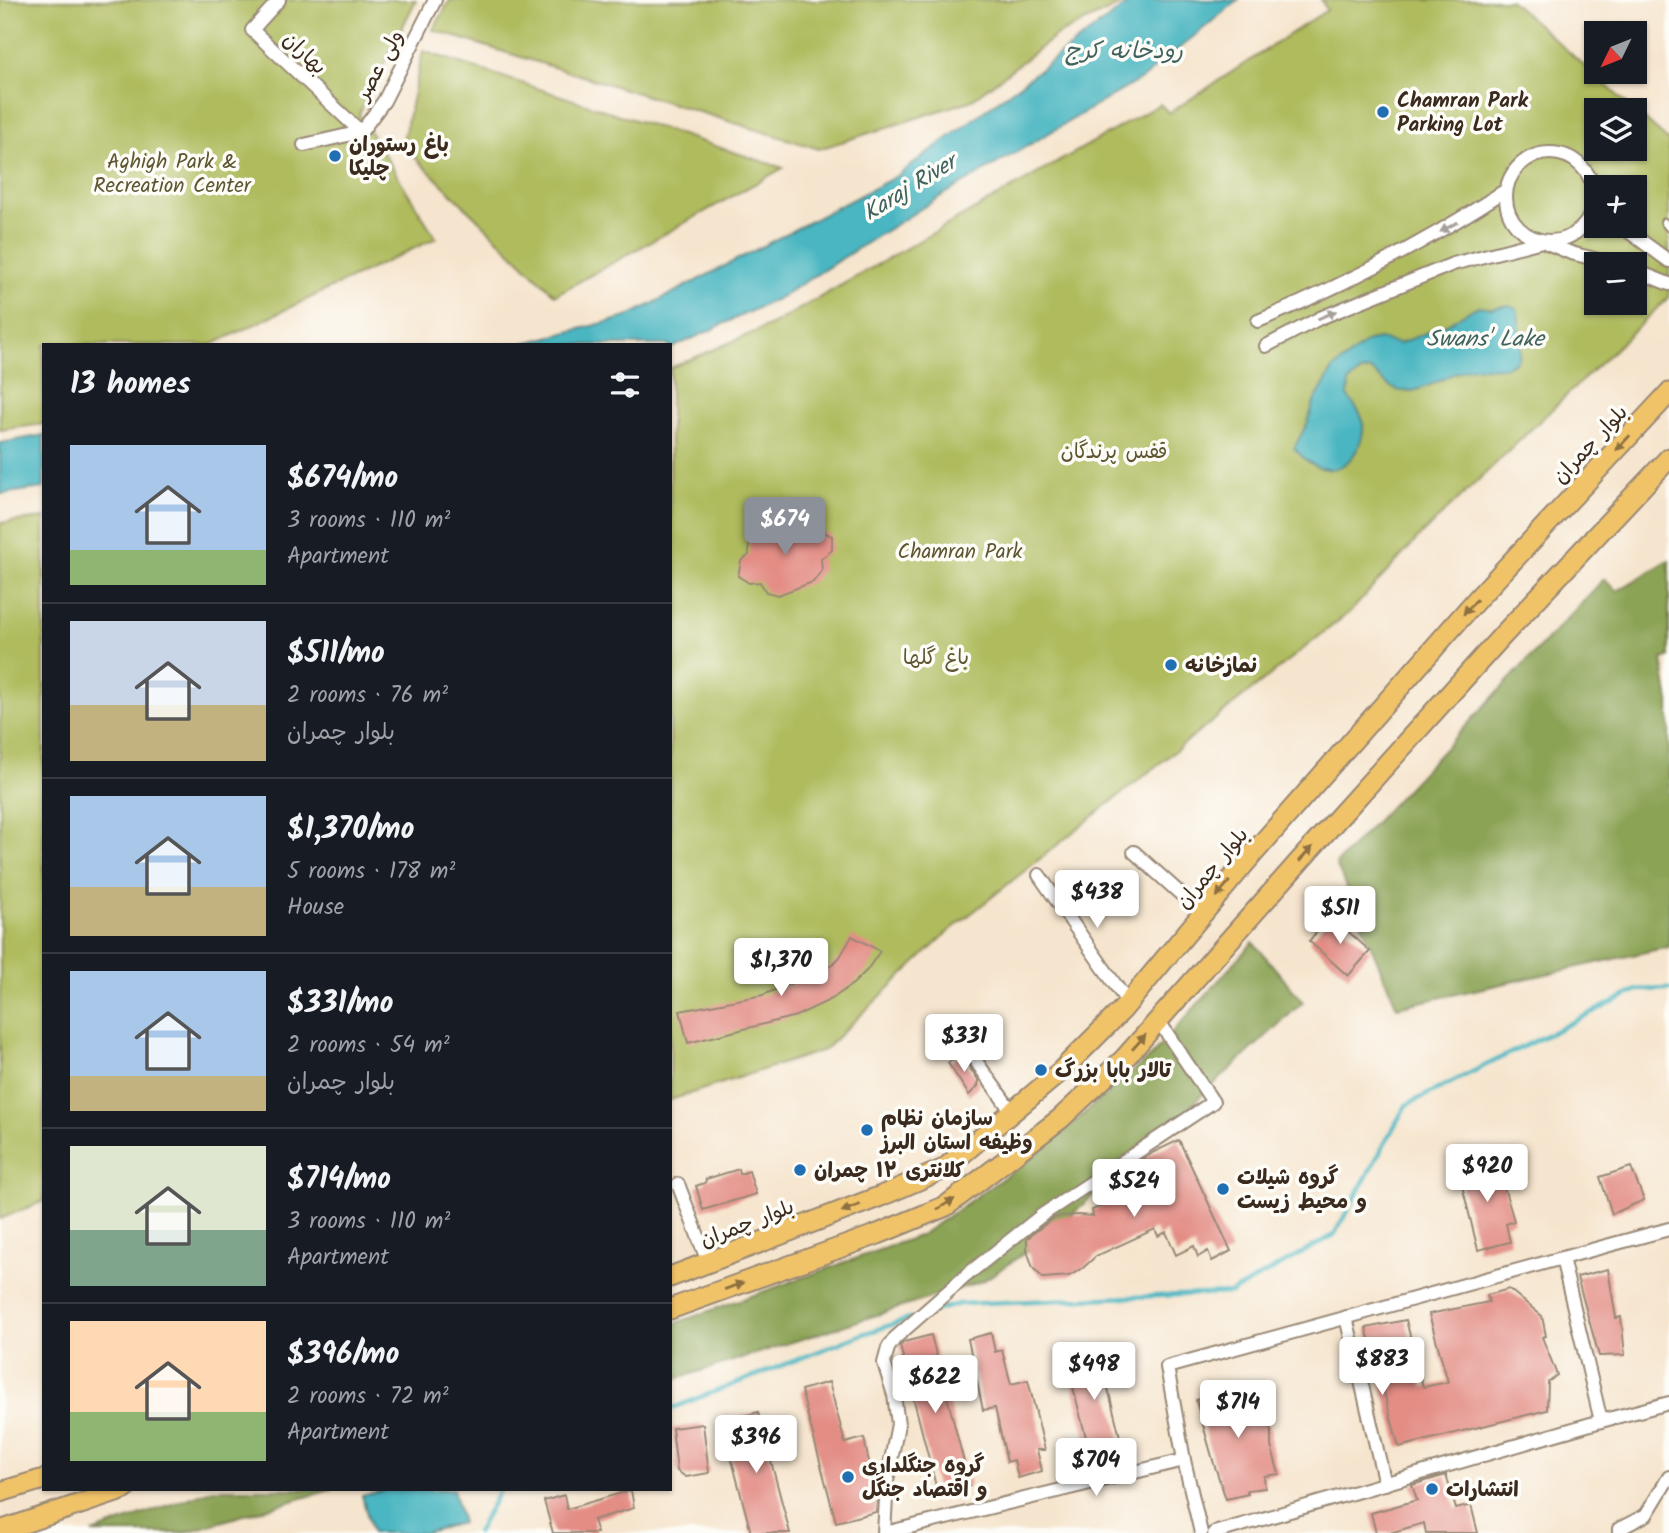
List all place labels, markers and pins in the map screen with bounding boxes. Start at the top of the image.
place label: Chamran Park Parking Lot [1397,85,1529,142]
marker: Chamran Park Parking Lot [1375,104,1391,120]
place label: باغ رستوران چلیکا [349,129,449,186]
marker: باغ رستوران چلیکا [327,148,343,164]
pin: $674 [744,498,826,557]
place label: نمازخانه [1185,650,1257,683]
marker: نمازخانه [1163,657,1179,673]
pin: $438 [1056,870,1138,930]
pin: $511 [1299,886,1381,946]
pin: $1,370 [724,939,838,998]
pin: $331 [923,1014,1005,1074]
place label: تالار بابا بزرگ [1055,1055,1172,1088]
marker: تالار بابا بزرگ [1033,1062,1049,1078]
place label: سازمان نظام وظیفه استان البرز [879,1103,1033,1160]
marker: سازمان نظام وظیفه استان البرز [859,1122,875,1138]
pin: $920 [1446,1144,1528,1204]
place label: کلانتری ۱۲ چمران [814,1155,965,1188]
pin: $524 [1093,1160,1175,1219]
marker: کلانتری ۱۲ چمران [792,1162,808,1178]
place label: گروه شیلات و محیط زیست [1237,1162,1367,1219]
marker: گروه شیلات و محیط زیست [1215,1181,1231,1197]
pin: $883 [1341,1338,1423,1397]
pin: $498 [1053,1342,1135,1402]
pin: $622 [894,1356,976,1415]
pin: $714 [1197,1380,1279,1440]
pin: $396 [715,1416,797,1475]
pin: $704 [1055,1438,1137,1498]
place label: گروه جنگلداری و اقتصاد جنگل [862,1450,987,1507]
marker: گروه جنگلداری و اقتصاد جنگل [840,1469,856,1485]
place label: انتشارات [1446,1474,1519,1507]
marker: انتشارات [1424,1481,1440,1497]

